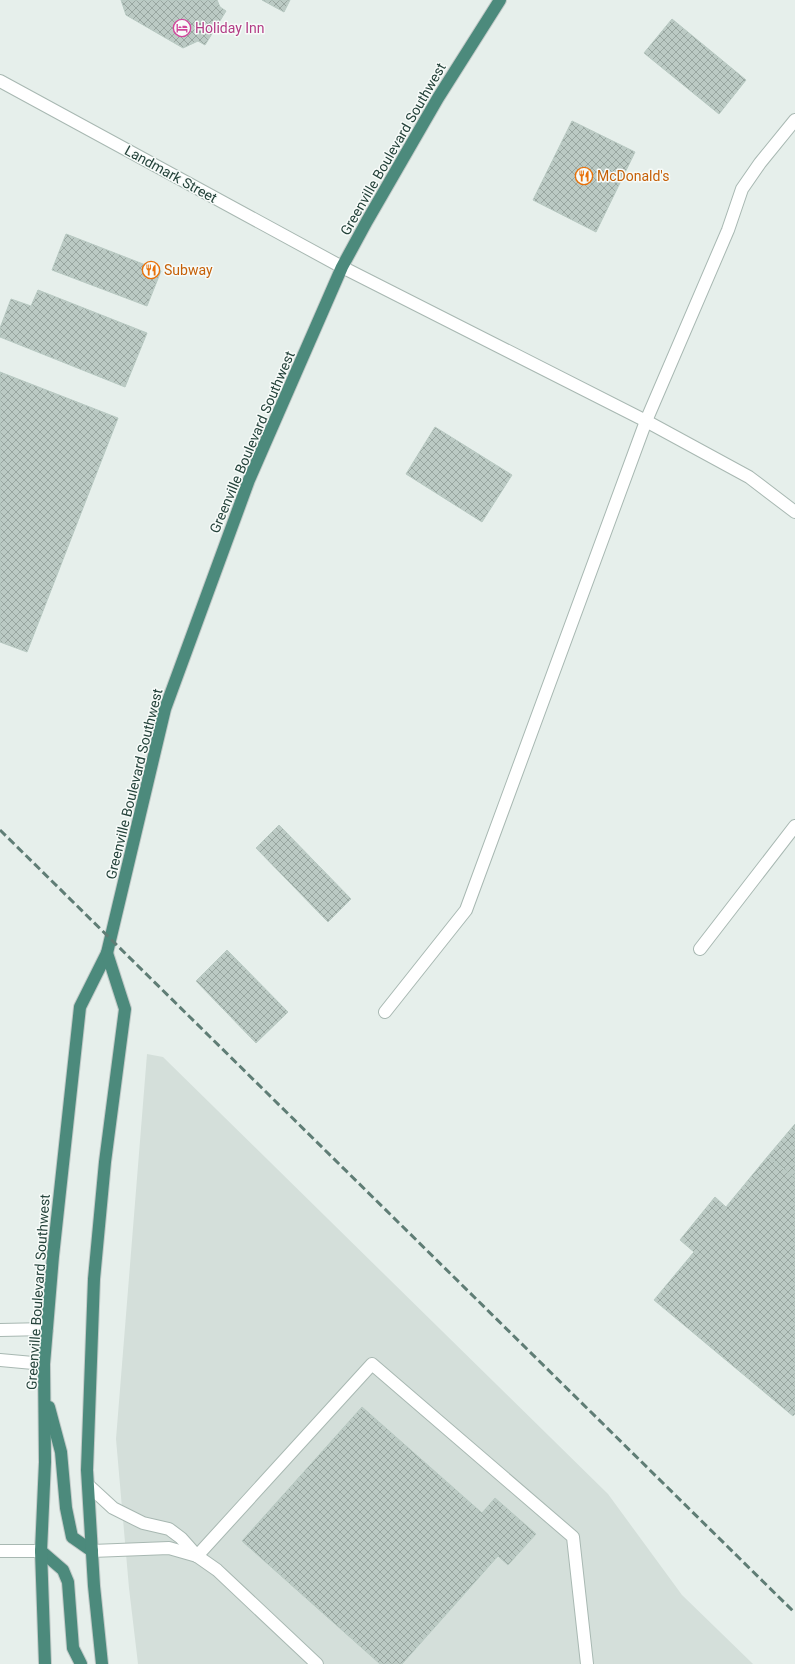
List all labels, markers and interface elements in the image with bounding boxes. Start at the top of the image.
hotel icon: Holiday Inn [172,18,192,38]
place label: Holiday Inn [195,20,265,36]
street label: Greenville Boulevard Southwest [337,60,449,238]
street label: Landmark Street [122,142,220,206]
restaurant icon: McDonald's [574,166,594,186]
place label: McDonald's [597,168,670,184]
restaurant icon: Subway [141,260,161,280]
place label: Subway [164,262,213,278]
street label: Greenville Boulevard Southwest [206,348,298,535]
street label: Greenville Boulevard Southwest [103,687,166,881]
street label: Greenville Boulevard Southwest [23,1193,53,1390]

